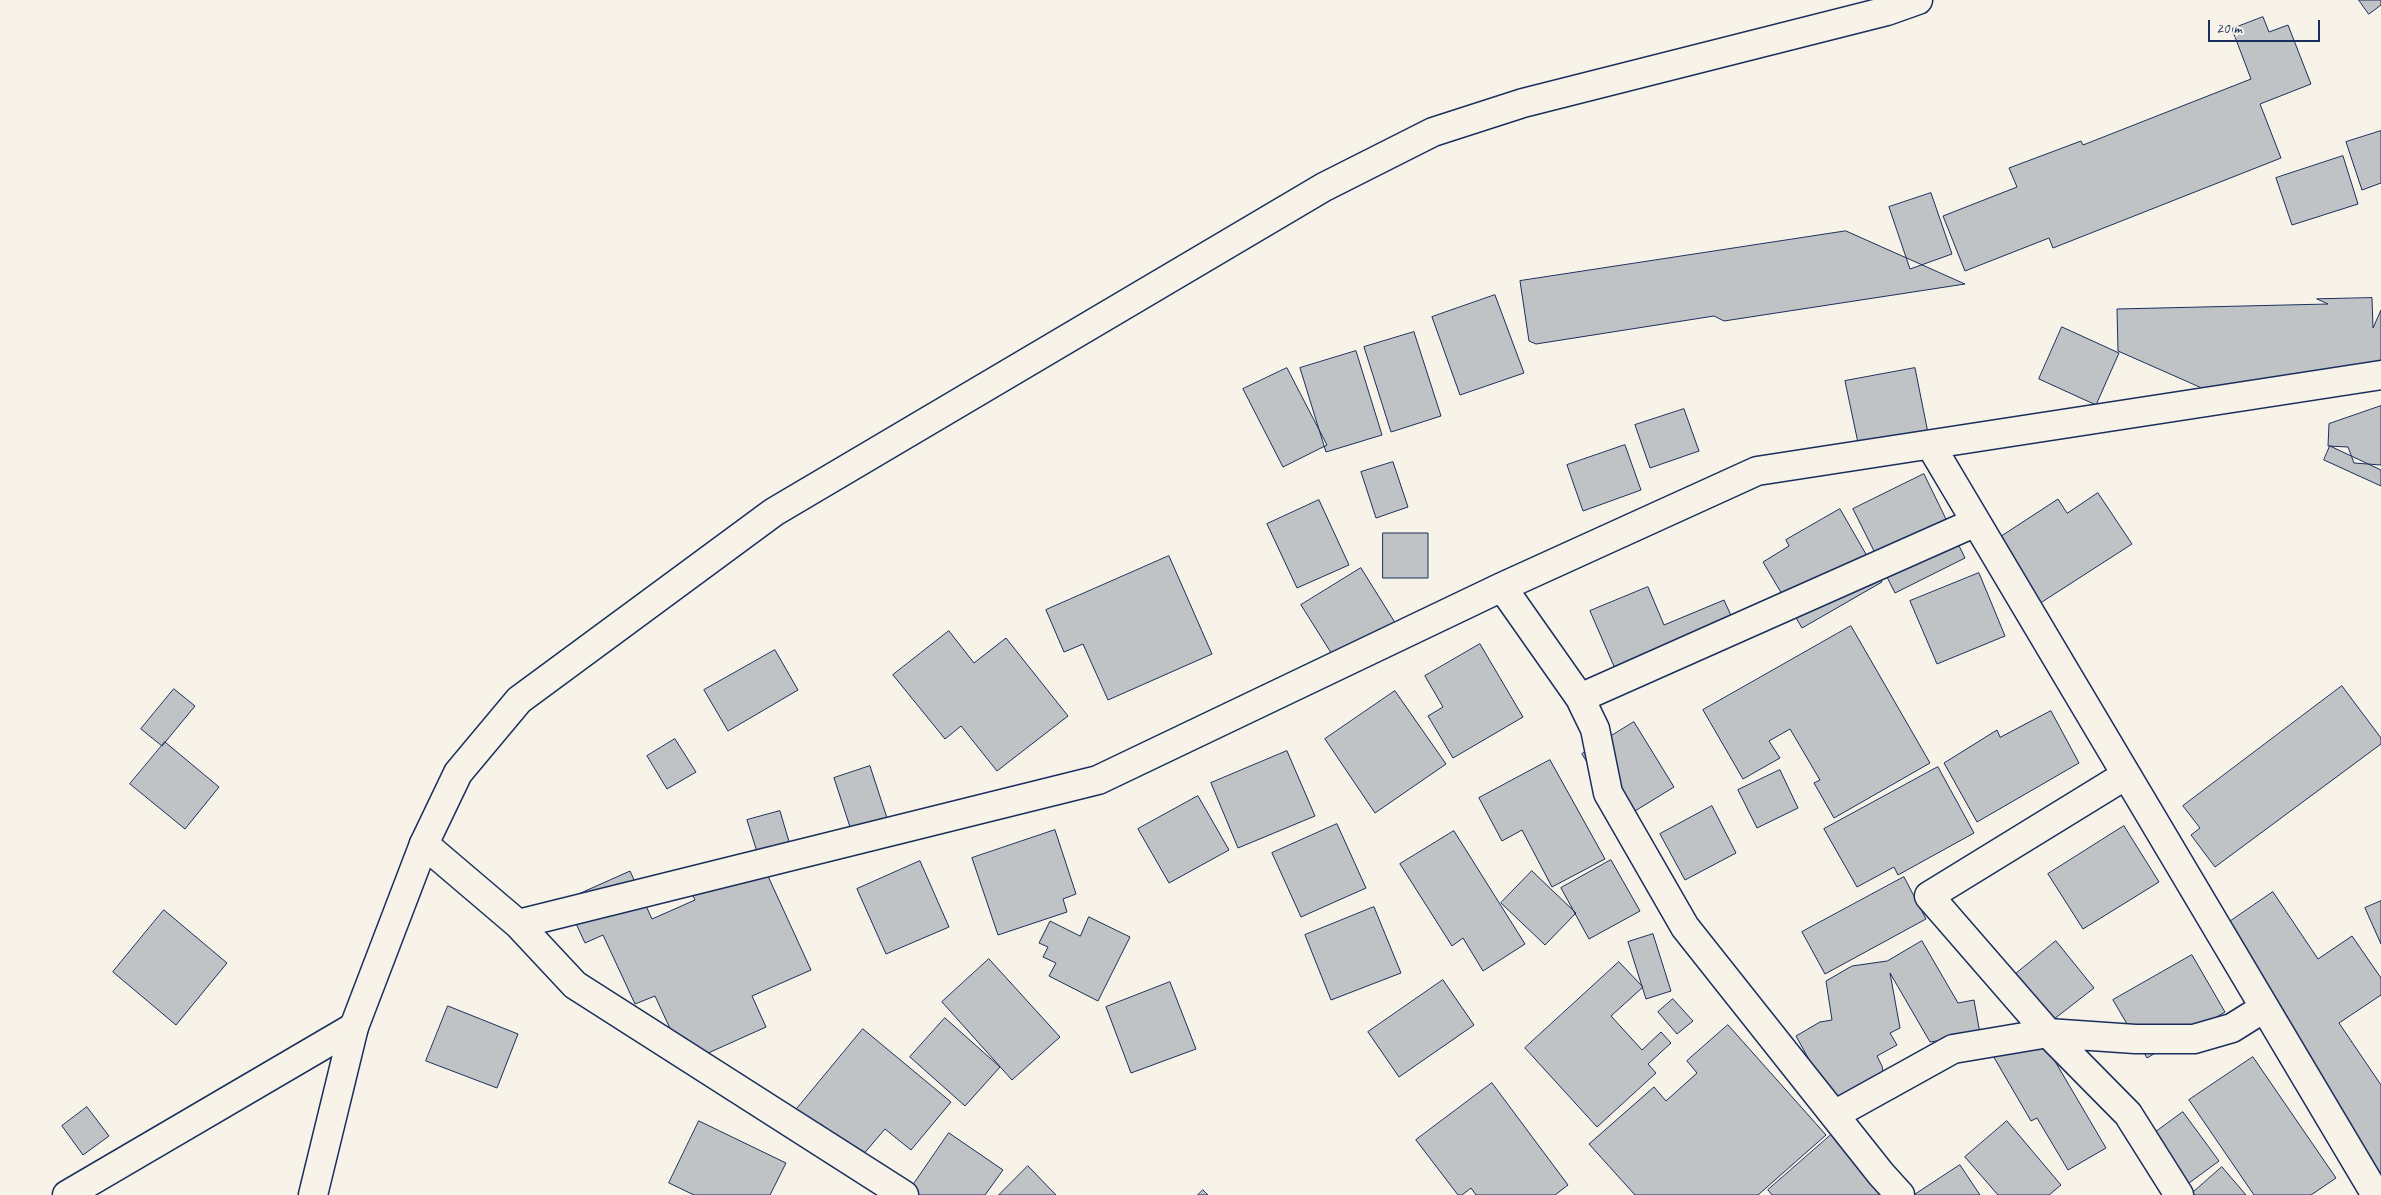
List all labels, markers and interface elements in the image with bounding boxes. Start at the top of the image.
scale bar [2211,10,2324,42]
text: 20 m [2216,19,2242,38]

